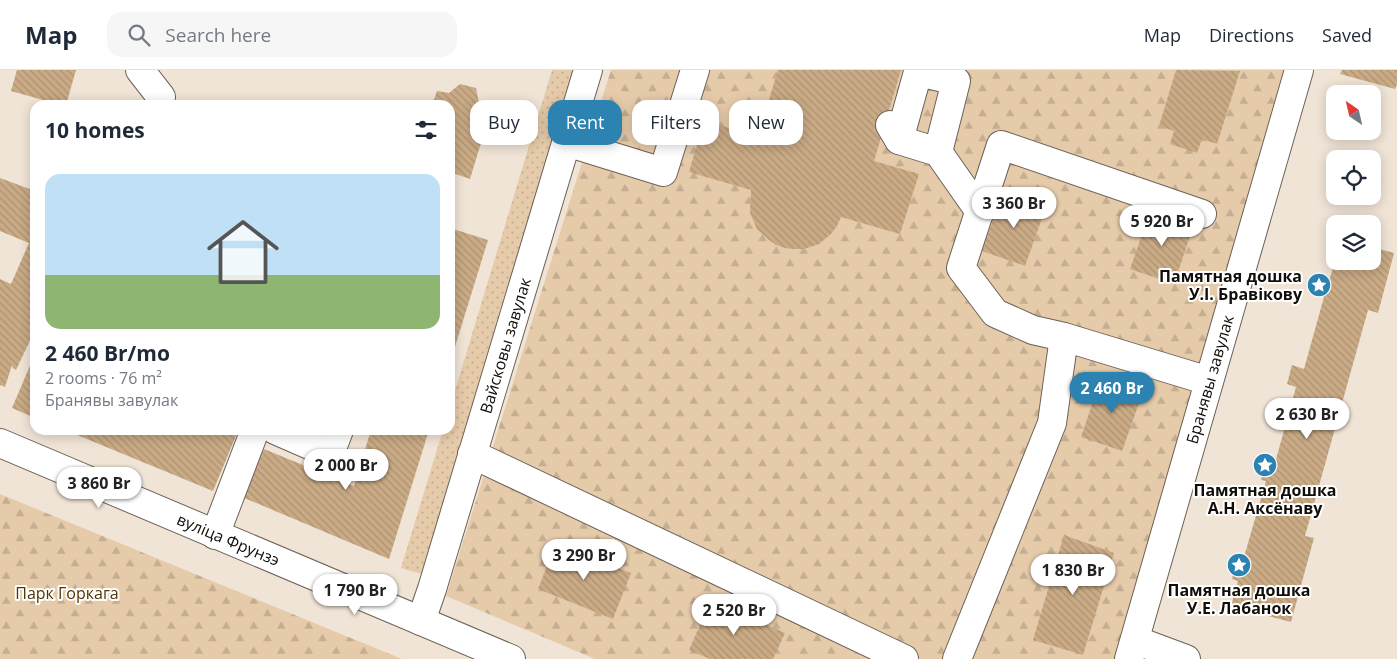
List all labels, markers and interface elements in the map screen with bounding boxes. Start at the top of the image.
search box [107,12,457,57]
text: Map [25,18,77,51]
icon: search [125,21,153,49]
text: Search here [165,22,271,48]
text: Map [1144,23,1181,47]
text: Directions [1209,23,1294,47]
text: Saved [1322,23,1372,47]
north arrow [1326,85,1381,140]
map controls [1326,85,1381,270]
chip: Buy [470,100,538,145]
chip: Rent [548,100,622,145]
chip: Filters [632,100,719,145]
chip: New [729,100,803,145]
text: 10 homes [45,116,145,144]
icon: filters [412,116,440,144]
button: locate [1326,150,1381,205]
pin: 3 360 Br [962,186,1066,229]
text: 3 360 Br [983,192,1045,214]
pin: 5 920 Br [1110,204,1214,247]
icon: home [198,207,288,297]
text: 5 920 Br [1131,210,1193,232]
button: layers [1326,215,1381,270]
place label: Памятная дошка У.І. Бравікову [1159,265,1303,305]
place icon: Памятная дошка У.І. Бравікову [1306,272,1332,298]
street label: Вайсковы завулак [474,274,536,416]
street label: Бранявы завулак [1181,312,1239,446]
text: 2 460 Br/mo [45,339,170,367]
text: 2 rooms · 76 m² [45,367,162,389]
pin: 2 460 Br [1060,372,1164,414]
text: 2 460 Br [1081,377,1143,399]
text: Бранявы завулак [45,389,178,411]
pin: 2 630 Br [1255,398,1359,440]
text: 2 630 Br [1276,403,1338,425]
pin: 2 000 Br [294,448,398,491]
place icon: Памятная дошка А.Н. Аксёнаву [1252,452,1278,478]
text: 2 000 Br [315,454,377,476]
pin: 3 860 Br [47,466,151,509]
text: 3 860 Br [68,472,130,494]
place label: Памятная дошка А.Н. Аксёнаву [1194,479,1336,519]
street label: вуліца Фрунзэ [174,508,283,571]
pin: 3 290 Br [532,538,636,581]
text: 3 290 Br [553,544,615,566]
place icon: Памятная дошка У.Е. Лабанок [1226,552,1252,578]
pin: 1 830 Br [1021,554,1125,596]
text: 1 830 Br [1042,559,1104,581]
pin: 1 790 Br [303,574,407,616]
text: 1 790 Br [324,579,386,601]
place label: Памятная дошка У.Е. Лабанок [1168,579,1310,619]
park label: Парк Горкага [15,582,119,604]
pin: 2 520 Br [682,594,786,636]
text: 2 520 Br [703,599,765,621]

